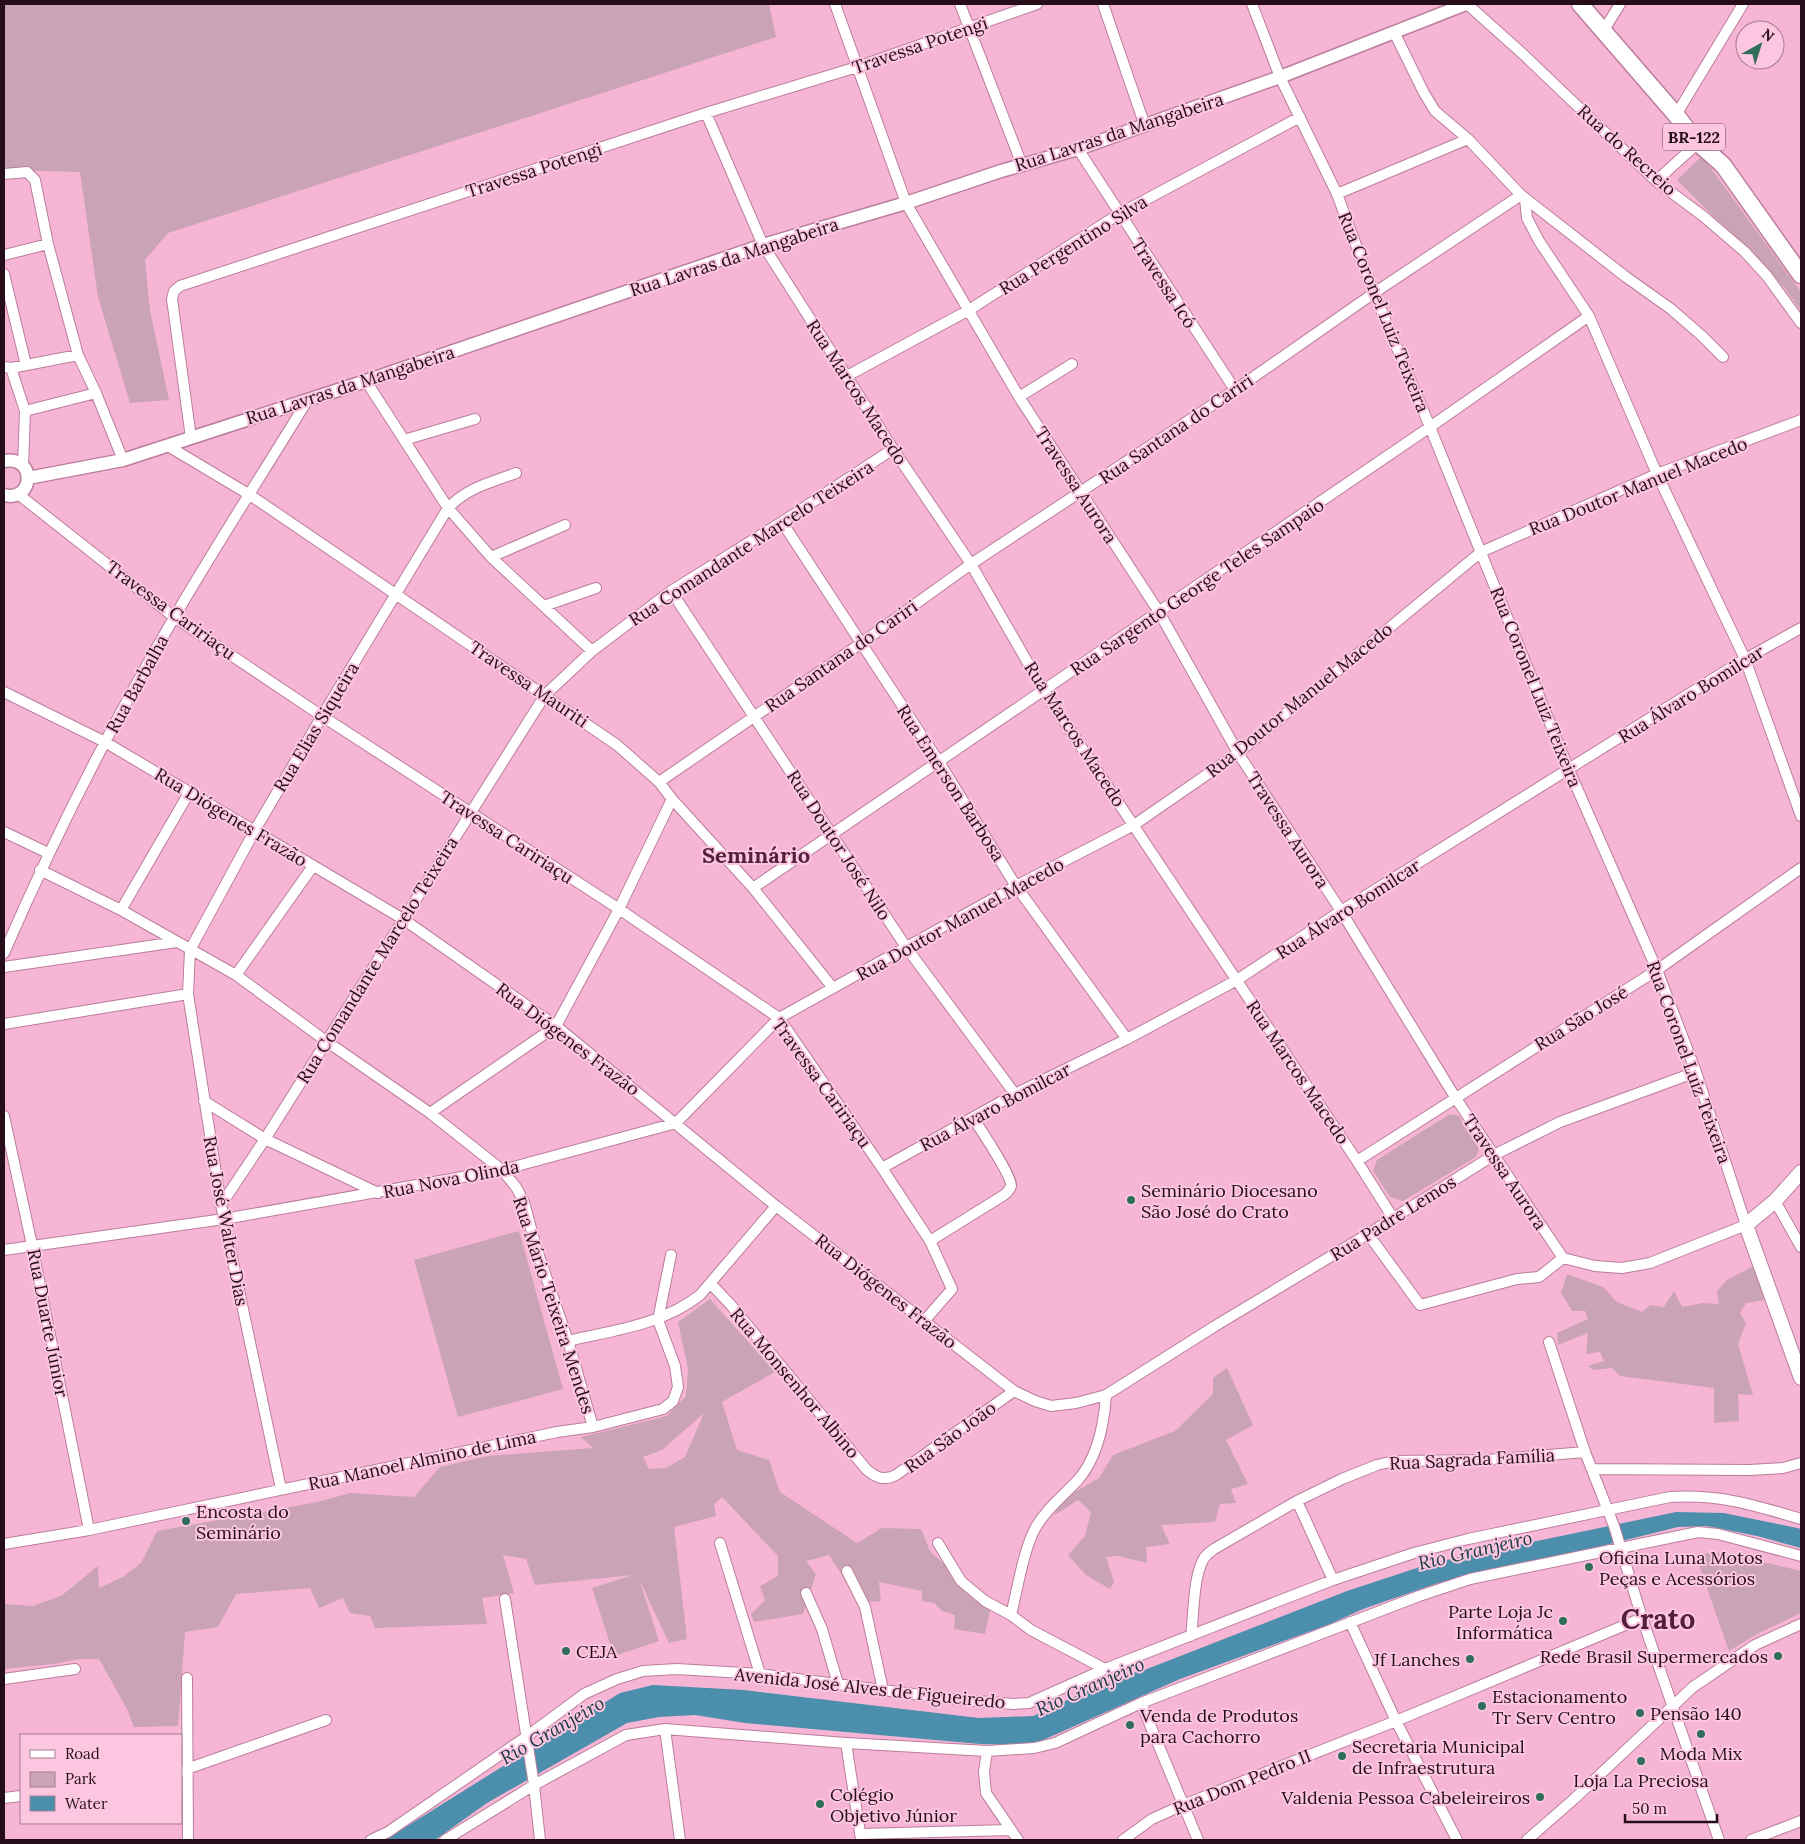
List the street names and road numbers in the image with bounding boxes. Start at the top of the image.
street label: Travessa Potengi [849,11,991,79]
street label: Rua Lavras da Mangabeira [1012,87,1226,177]
street label: Rua do Recreio [1573,99,1681,201]
road number: BR-122 [1663,124,1725,150]
street label: Travessa Potengi [463,137,605,203]
street label: Rua Pergentino Silva [994,190,1152,300]
street label: Rua Coronel Luiz Teixeira [1333,208,1435,416]
street label: Rua Lavras da Mangabeira [627,212,841,302]
street label: Travessa Icó [1126,234,1202,332]
street label: Rua Marcos Macedo [801,315,913,469]
street label: Rua Lavras da Mangabeira [243,340,457,430]
street label: Rua Santana do Cariri [1094,369,1258,489]
street label: Travessa Aurora [1030,422,1122,548]
street label: Rua Doutor Manuel Macedo [1525,432,1751,540]
street label: Rua Comandante Marcelo Teixeira [624,455,878,631]
street label: Rua Sargento George Teles Sampaio [1066,493,1328,681]
street label: Travessa Caririaçu [102,555,241,665]
street label: Rua Coronel Luiz Teixeira [1485,583,1587,791]
street label: Rua Santana do Cariri [760,595,922,717]
street label: Rua Doutor Manuel Macedo [1201,617,1397,783]
street label: Rua Barbalha [101,631,173,737]
street label: Travessa Mauriti [465,636,593,732]
street label: Rua Álvaro Bomilcar [1614,640,1768,748]
street label: Rua Marcos Macedo [1019,657,1131,811]
street label: Rua Elias Siqueira [268,658,364,796]
street label: Rua Emerson Barbosa [892,700,1010,866]
street label: Rua Diógenes Frazão [150,762,312,872]
street label: Rua Doutor José Nilo [782,765,896,925]
street label: Travessa Aurora [1242,767,1334,893]
street label: Travessa Caririaçu [436,785,578,889]
street label: Rua Comandante Marcelo Teixeira [291,832,463,1088]
street label: Rua Doutor Manuel Macedo [852,852,1068,986]
street label: Rua Álvaro Bomilcar [1271,854,1425,964]
street label: Rua Coronel Luiz Teixeira [1642,957,1736,1167]
street label: Rua Diógenes Frazão [492,977,644,1101]
street label: Rua São José [1530,980,1632,1056]
street label: Rua Marcos Macedo [1241,996,1355,1148]
street label: Travessa Caririaçu [767,1014,877,1153]
street label: Rua Álvaro Bomilcar [916,1057,1075,1157]
street label: Travessa Aurora [1458,1110,1552,1234]
street label: Rua José Walter Dias [198,1134,254,1308]
street label: Rua Nova Olinda [381,1155,521,1203]
street label: Rua Padre Lemos [1326,1170,1460,1266]
street label: Rua Mário Teixeira Mendes [508,1193,600,1417]
street label: Rua Diógenes Frazão [810,1228,962,1354]
street label: Rua Duarte Júnior [22,1247,74,1399]
street label: Rua Monsenhor Albino [725,1303,865,1463]
street label: Rua São João [900,1396,1000,1478]
street label: Rua Manoel Almino de Lima [306,1425,538,1495]
street label: Rua Sagrada Família [1388,1443,1556,1475]
street label: Avenida José Alves de Figueiredo [732,1662,1007,1714]
street label: Rua Dom Pedro II [1170,1744,1314,1820]

